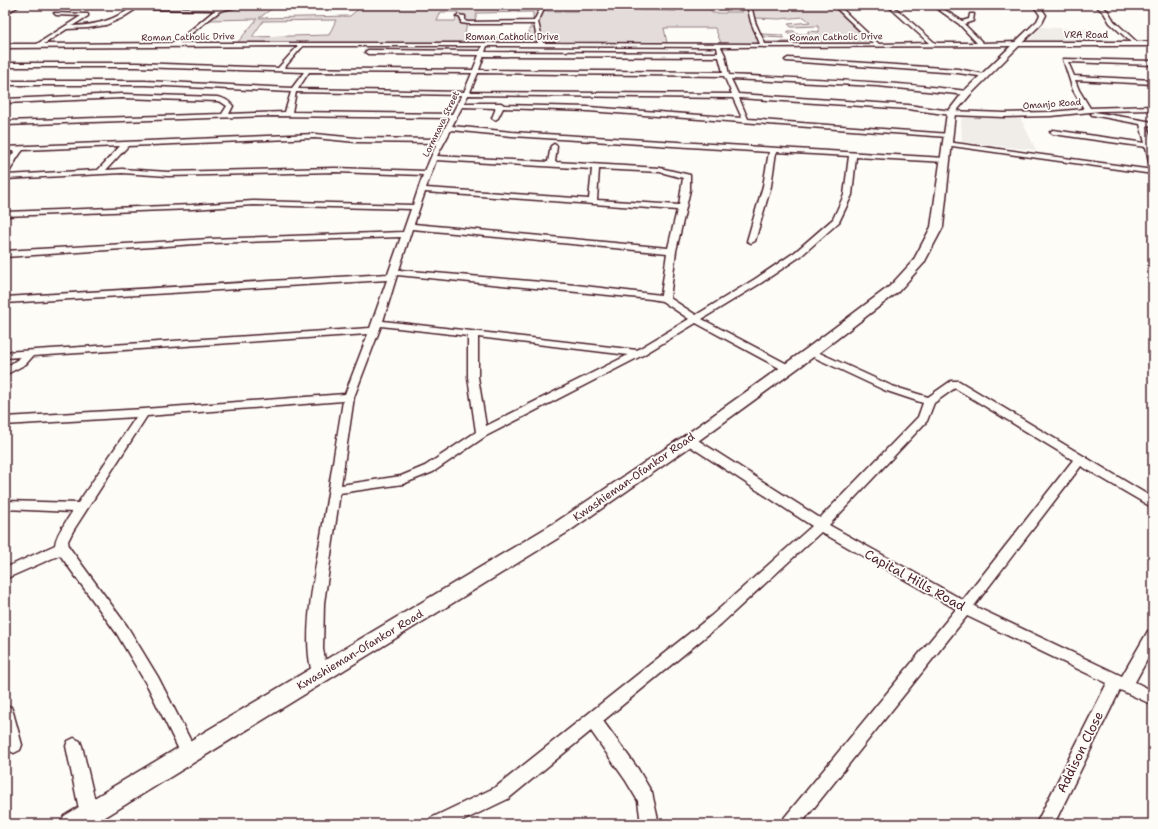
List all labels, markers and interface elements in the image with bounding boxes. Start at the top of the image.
street label: VRA Road [1064,29,1108,41]
street label: Roman Catholic Drive [141,30,235,44]
street label: Roman Catholic Drive [789,30,883,44]
street label: Roman Catholic Drive [465,31,559,43]
street label: Lormnava Street [420,89,462,159]
street label: Omanjo Road [1022,96,1082,112]
street label: Kwashieman-Ofankor Road [570,429,698,525]
street label: Capital Hills Road [862,545,968,615]
street label: Kwashieman-Ofankor Road [294,606,426,694]
street label: Addison Close [1053,708,1107,796]

